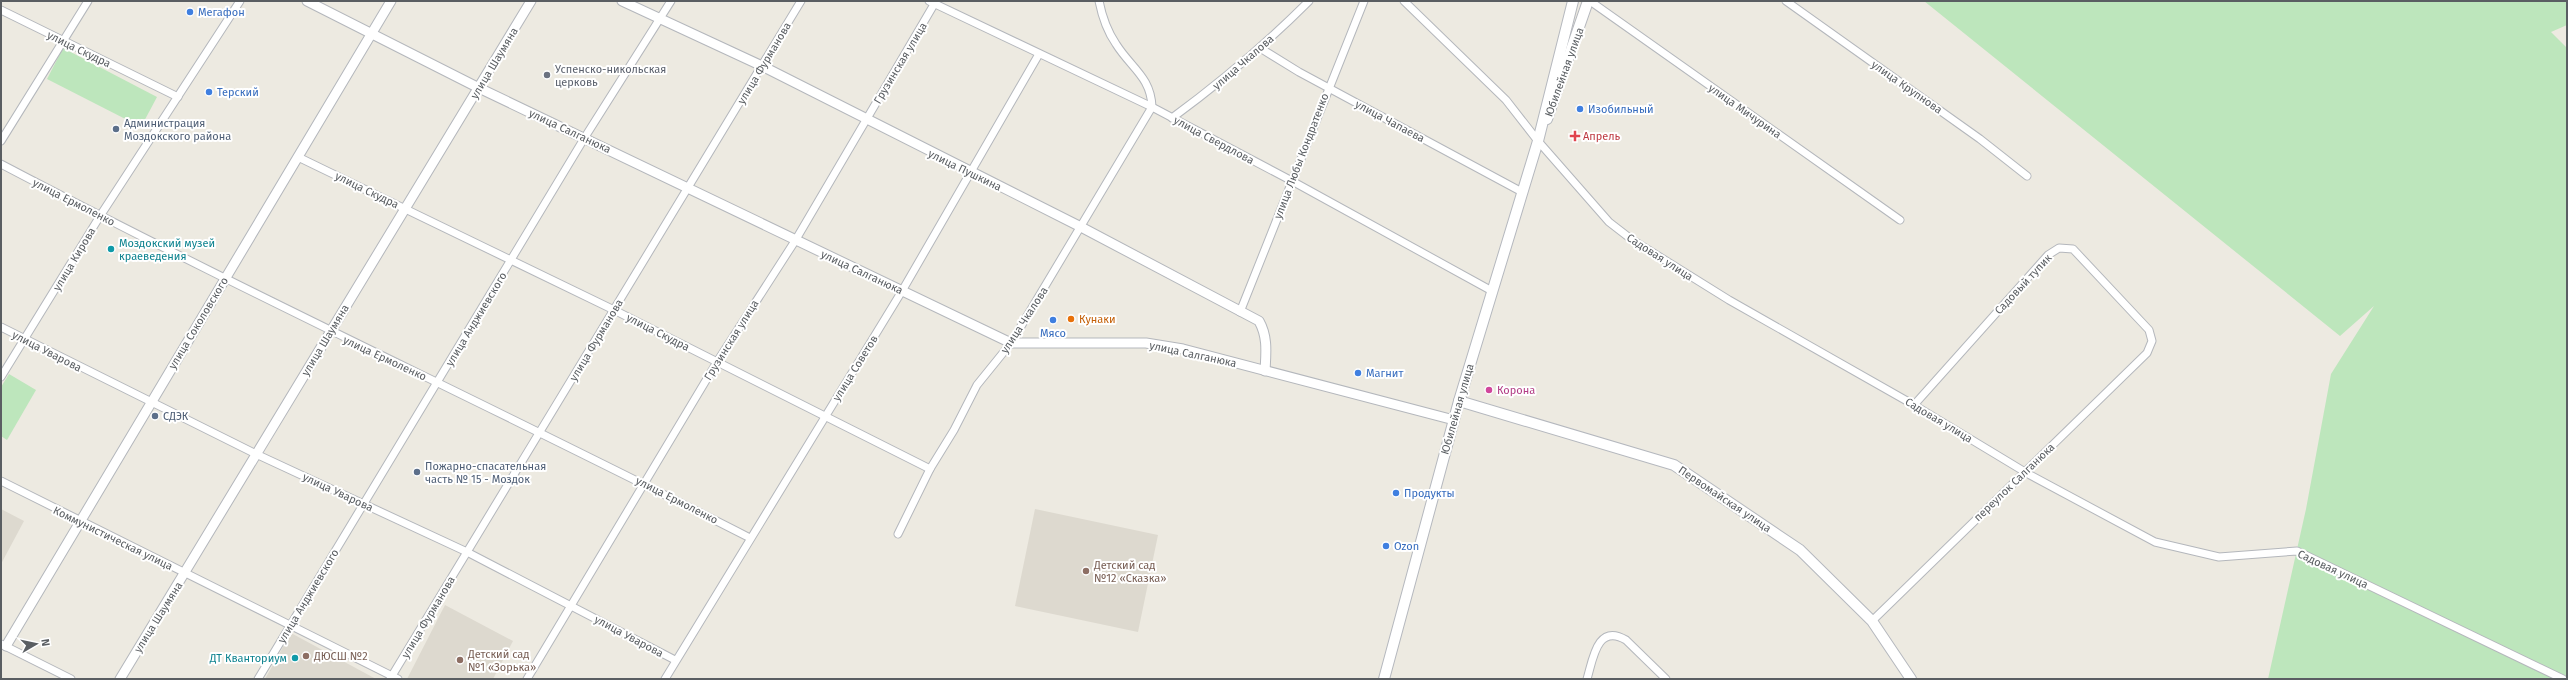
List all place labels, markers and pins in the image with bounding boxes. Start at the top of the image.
place label: Мегафон [198,6,245,19]
marker: Мегафон [185,7,195,17]
place label: Успенско-никольская церковь [555,63,666,89]
marker: Успенско-никольская церковь [542,70,552,80]
place label: Терский [217,86,259,99]
marker: Терский [204,87,214,97]
place label: Изобильный [1588,103,1654,116]
marker: Изобильный [1575,104,1585,114]
place label: Администрация Моздокского района [124,117,231,143]
marker: Администрация Моздокского района [111,124,121,134]
place label: Апрель [1583,130,1621,143]
marker: Апрель [1570,131,1580,141]
place label: Моздокский музей краеведения [119,237,215,263]
marker: Моздокский музей краеведения [106,244,116,254]
place label: Кунаки [1079,313,1116,326]
marker: Кунаки [1066,314,1076,324]
marker: Мясо [1048,315,1058,325]
place label: Мясо [1040,327,1066,340]
place label: Магнит [1366,367,1403,380]
marker: Магнит [1353,368,1363,378]
place label: Корона [1497,384,1535,397]
marker: Корона [1484,385,1494,395]
place label: СДЭК [163,410,189,423]
marker: СДЭК [150,411,160,421]
place label: Пожарно-спасательная часть № 15 - Моздок [425,460,546,486]
marker: Пожарно-спасательная часть № 15 - Моздок [412,467,422,477]
place label: Продукты [1404,487,1455,500]
marker: Продукты [1391,488,1401,498]
place label: Ozon [1394,540,1419,553]
marker: Ozon [1381,541,1391,551]
place label: Детский сад №12 «Сказка» [1093,559,1167,585]
marker: Детский сад №12 «Сказка» [1081,566,1091,576]
place label: Детский сад №1 «Зорька» [467,648,536,674]
place label: ДЮСШ №2 [313,650,368,663]
marker: ДЮСШ №2 [301,651,311,661]
place label: ДТ Кванториум [209,652,287,665]
marker: ДТ Кванториум [290,653,300,663]
marker: Детский сад №1 «Зорька» [455,655,465,665]

